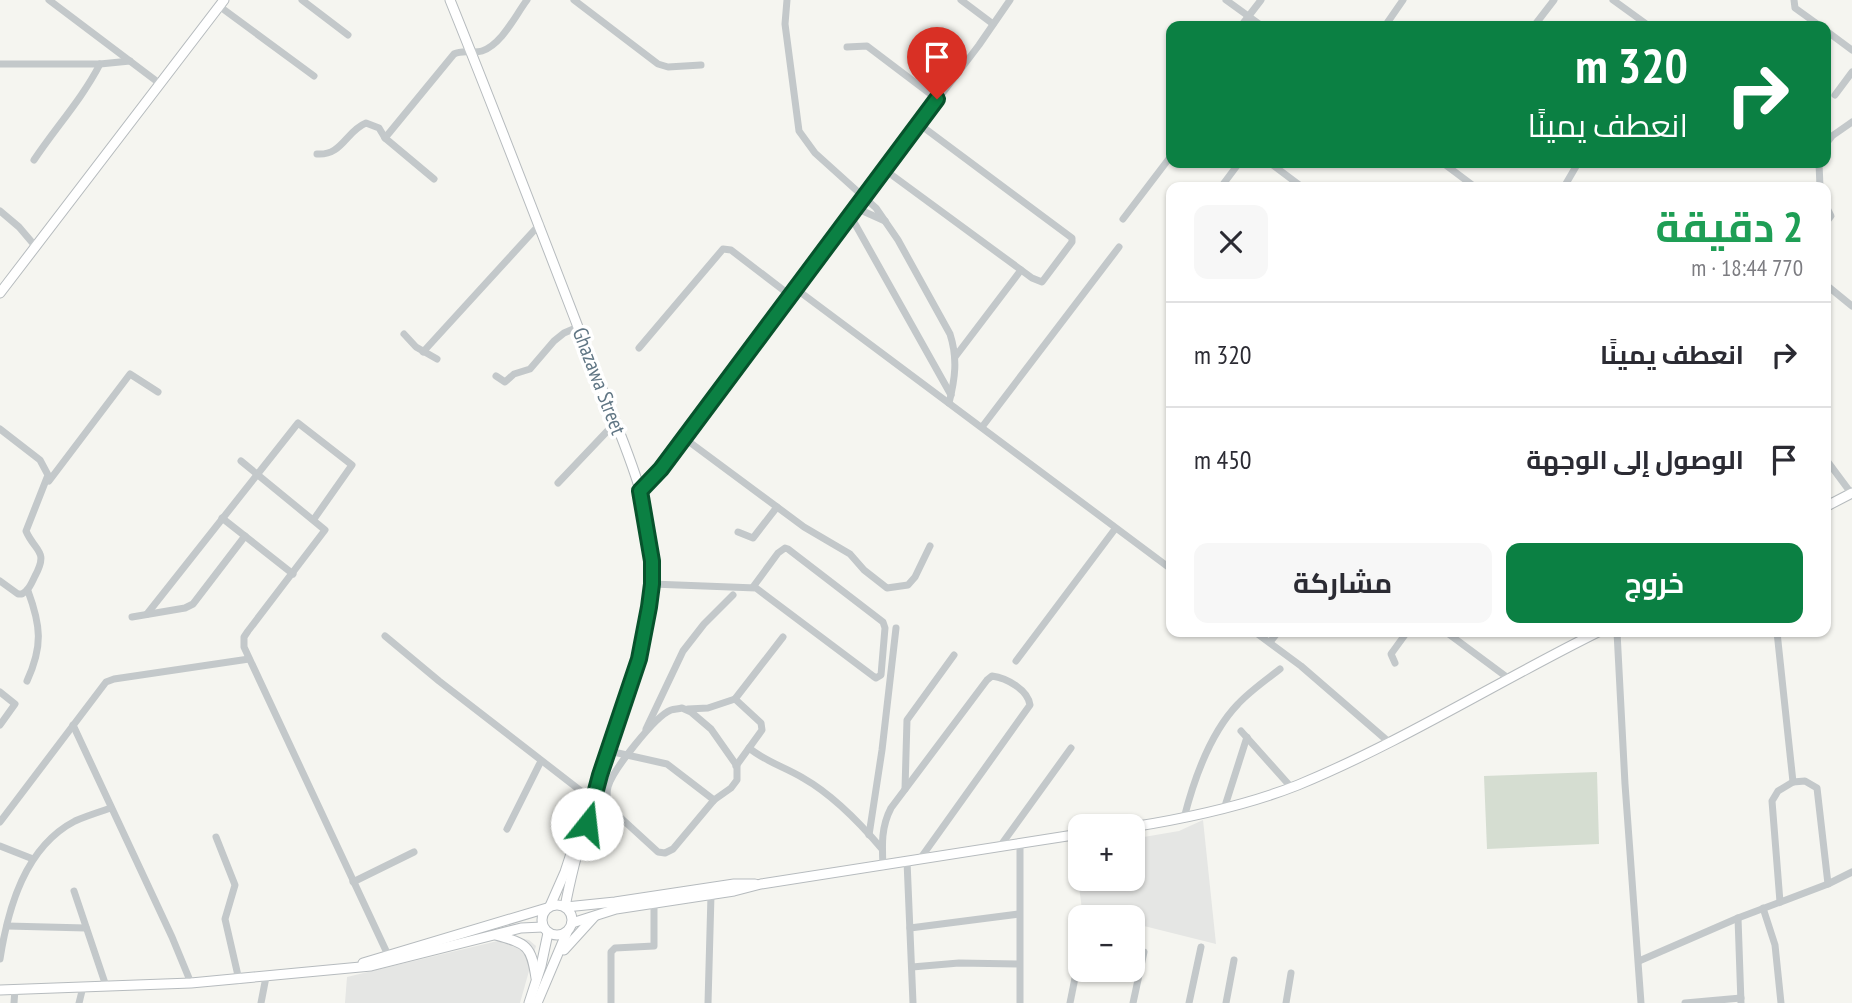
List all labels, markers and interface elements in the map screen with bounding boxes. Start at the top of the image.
pin [907,27,967,99]
text: 320 m [1575,33,1688,97]
icon: arrive [918,38,956,76]
icon: right [1712,49,1803,140]
text: انعطف يمينًا [1528,104,1688,146]
text: 2 دقيقة [1656,199,1803,254]
button: close [1194,205,1268,279]
text: 770 m · 18:44 [1691,253,1803,282]
street label: Ghazawa Street [567,323,632,438]
icon: right [1765,336,1803,374]
text: 320 m [1194,338,1252,371]
text: انعطف يمينًا [1600,338,1744,371]
icon: arrive [1765,441,1803,479]
text: 450 m [1194,443,1252,476]
text: الوصول إلى الوجهة [1526,443,1744,476]
button: مشاركة [1194,543,1492,623]
button: خروج [1506,543,1803,623]
position arrow [550,787,624,861]
map controls [1068,814,1145,982]
button: + [1068,814,1145,891]
button: − [1068,905,1145,982]

